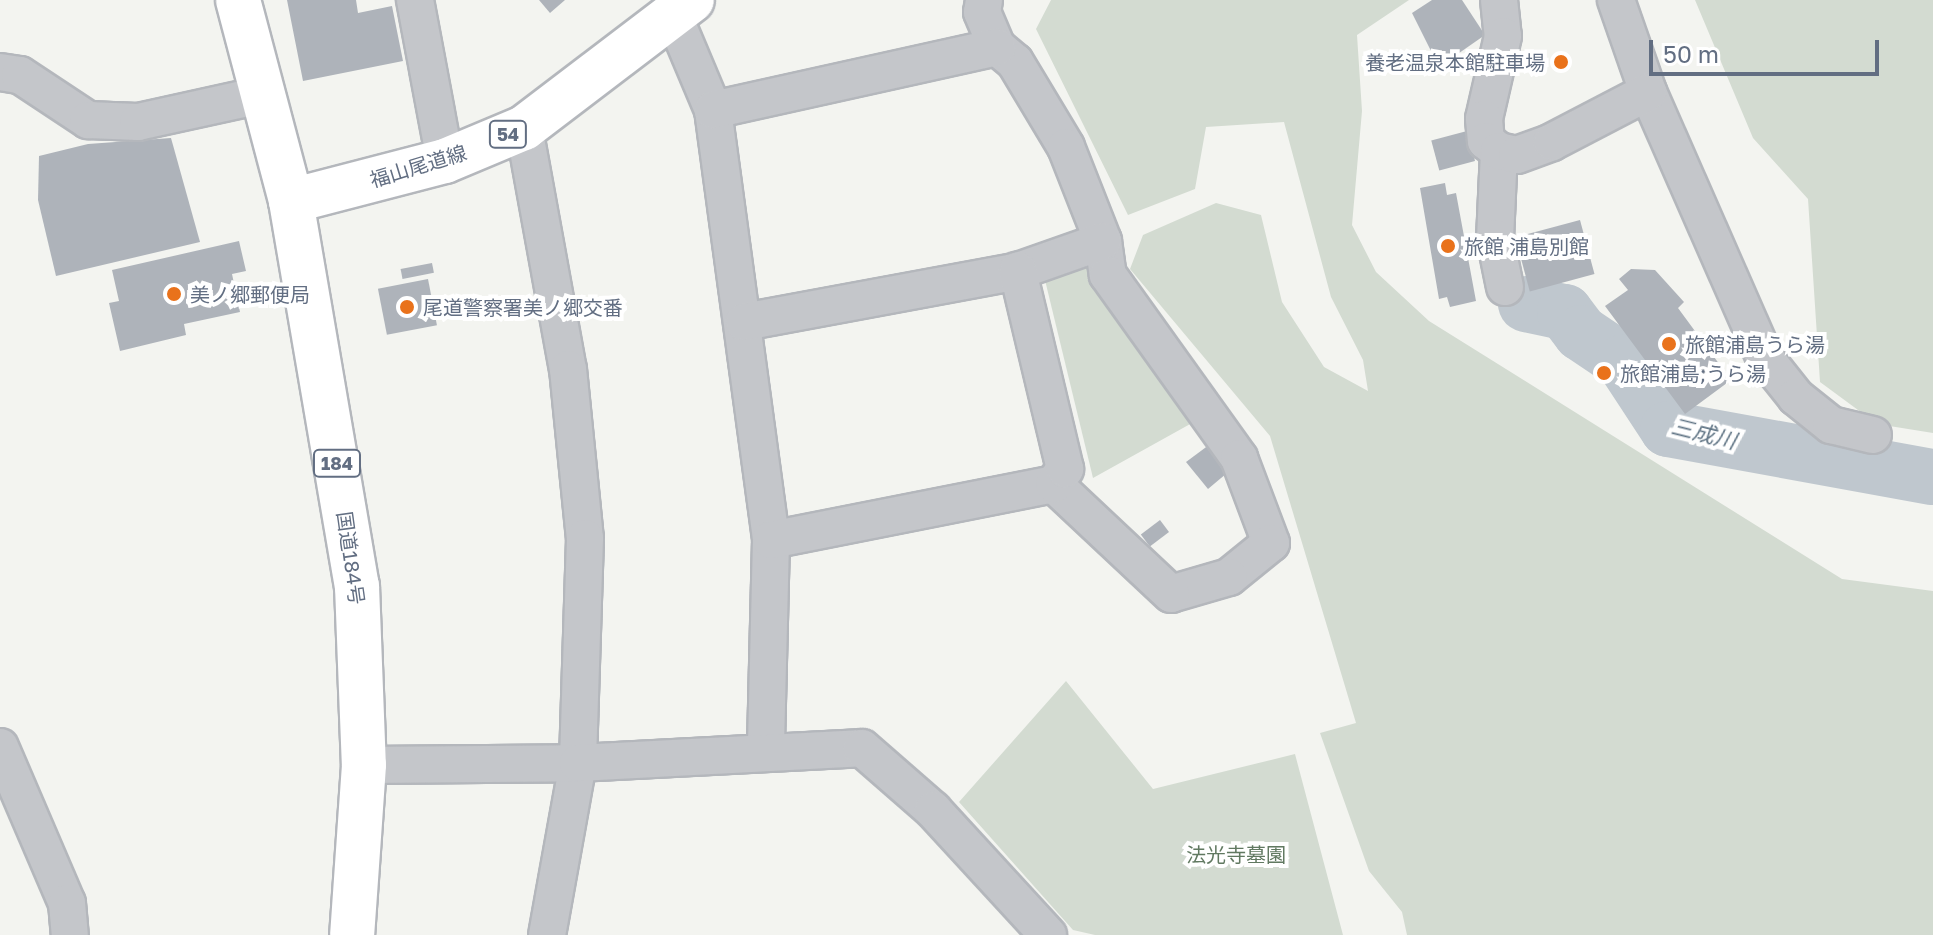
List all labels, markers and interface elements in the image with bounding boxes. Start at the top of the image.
scale bar [1653,24,1883,74]
text: 50 m [1663,39,1719,68]
place label: 養老温泉本館駐車場 [1365,50,1545,74]
marker: 養老温泉本館駐車場 [1552,53,1570,71]
road number: 54 [488,120,528,148]
street label: 福山尾道線 [367,140,469,192]
place label: 旅館 浦島別館 [1464,234,1589,258]
marker: 旅館 浦島別館 [1439,237,1457,255]
place label: 美ノ郷郵便局 [190,282,310,306]
marker: 美ノ郷郵便局 [165,285,183,303]
place label: 尾道警察署美ノ郷交番 [423,295,623,319]
marker: 尾道警察署美ノ郷交番 [398,298,416,316]
place label: 旅館浦島うら湯 [1685,332,1825,356]
marker: 旅館浦島うら湯 [1660,335,1678,353]
place label: 旅館浦島;うら湯 [1620,361,1766,385]
marker: 旅館浦島;うら湯 [1595,364,1613,382]
water label: 三成川 [1669,412,1739,454]
road number: 184 [311,449,363,477]
street label: 国道184号 [333,510,369,606]
park label: 法光寺墓園 [1186,842,1286,866]

